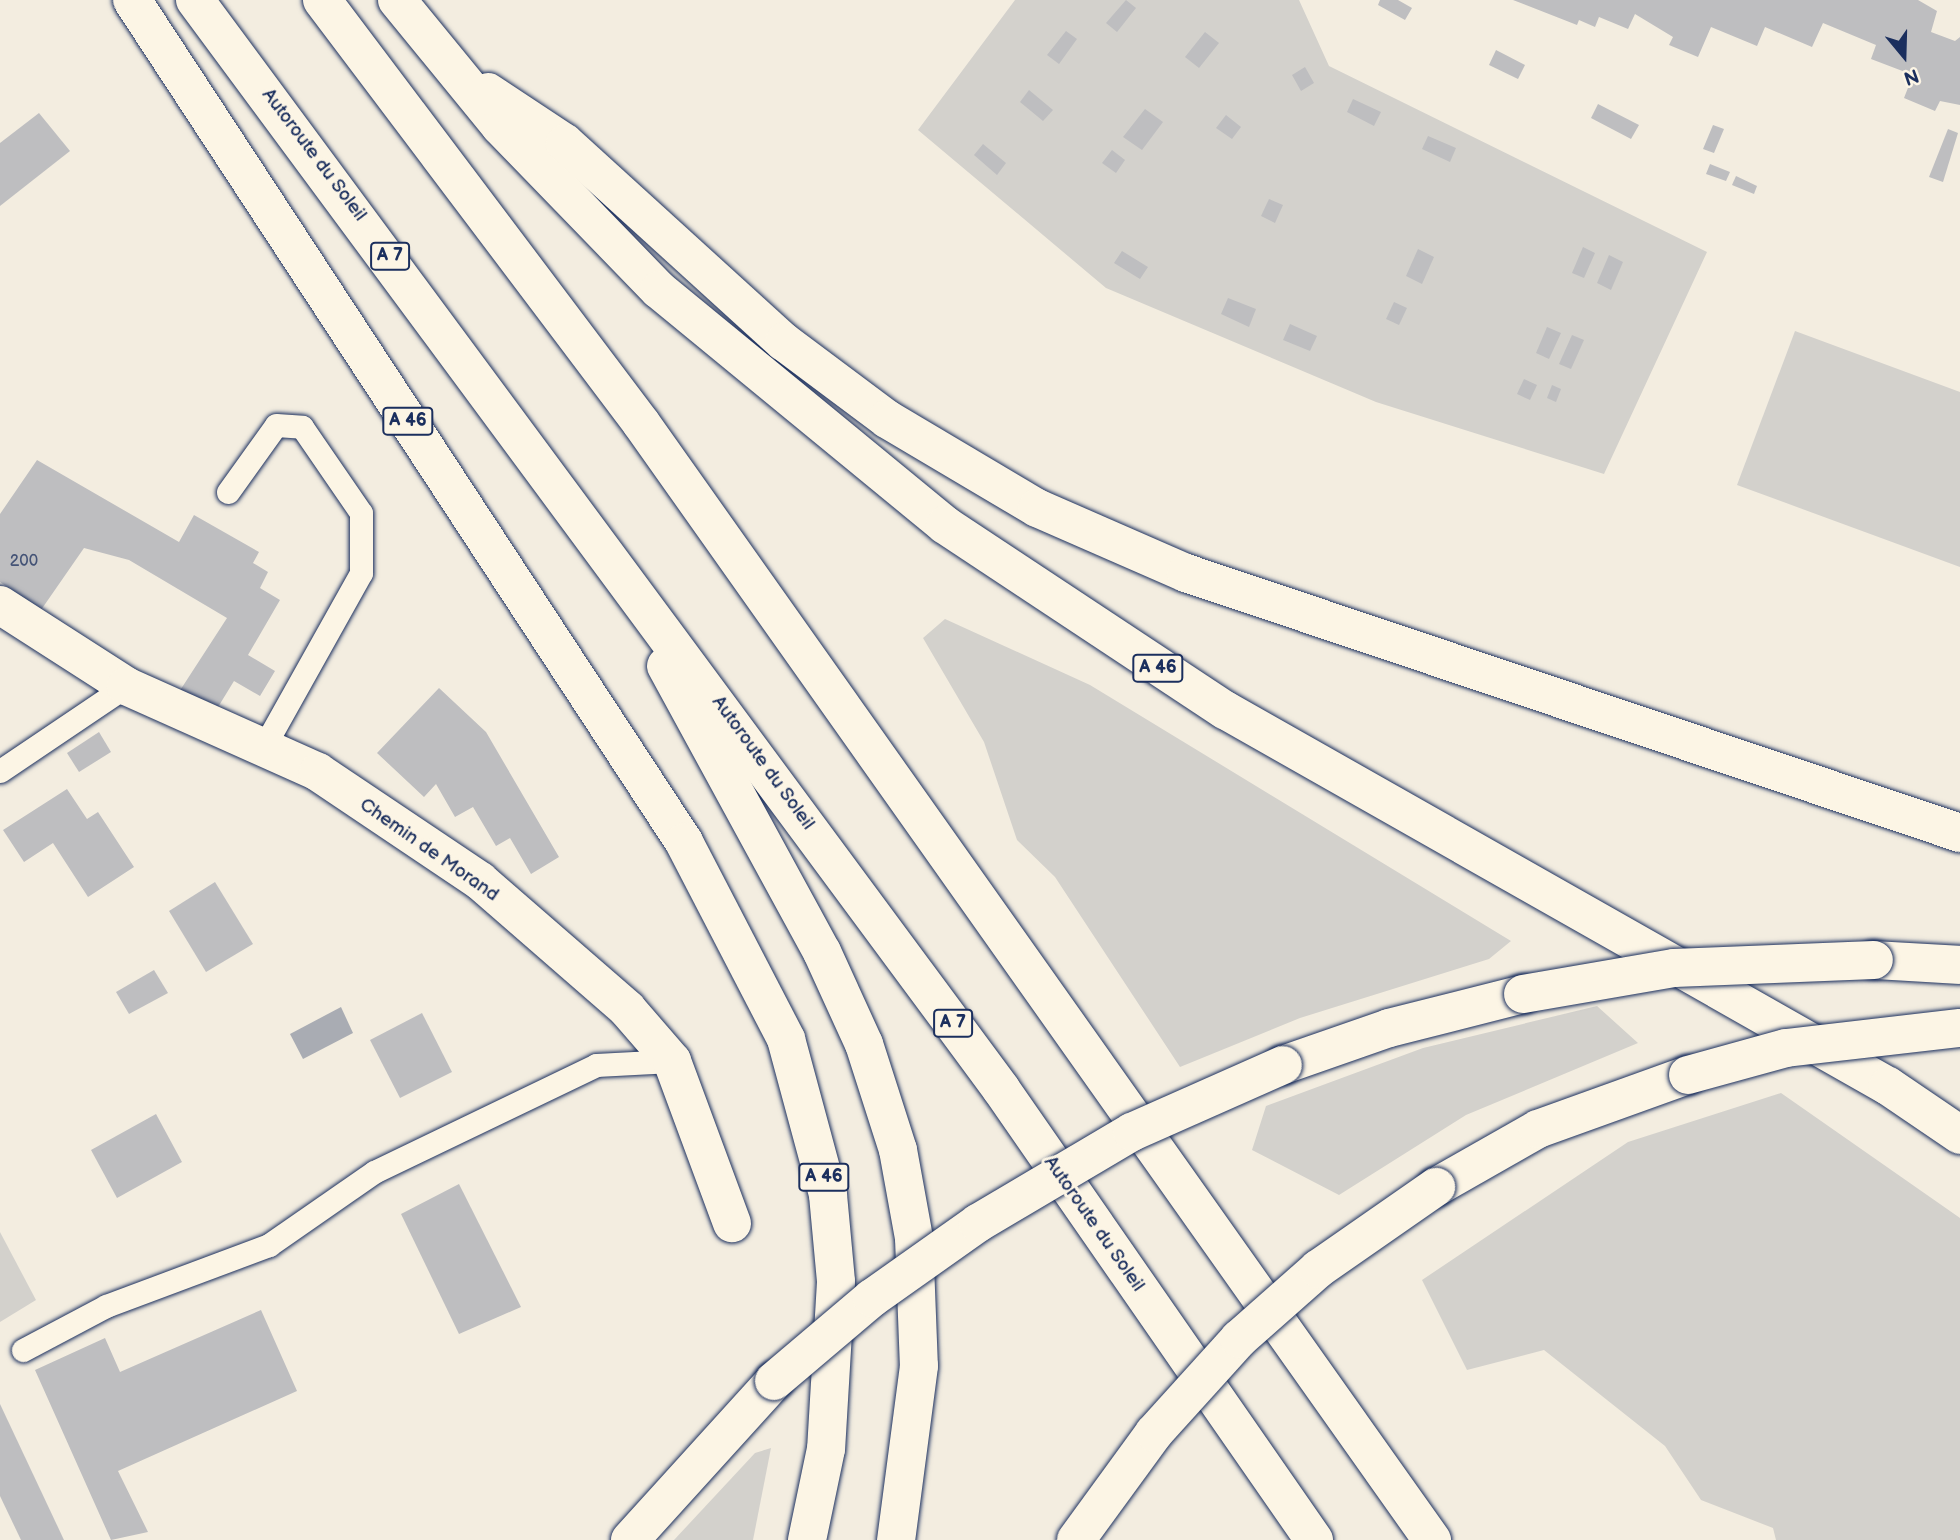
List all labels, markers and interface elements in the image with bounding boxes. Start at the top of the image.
north arrow [1869,21,1939,91]
text: N [1901,63,1921,90]
street label: Autoroute du Soleil [257,84,371,226]
road number: A 7 [369,242,411,270]
road number: A 46 [382,407,434,436]
house number: 200 [10,552,38,572]
road number: A 46 [1132,654,1184,682]
street label: Autoroute du Soleil [707,691,819,835]
street label: Chemin de Morand [355,793,503,907]
road number: A 7 [932,1008,974,1038]
street label: Autoroute du Soleil [1039,1152,1149,1296]
road number: A 46 [798,1162,850,1192]

